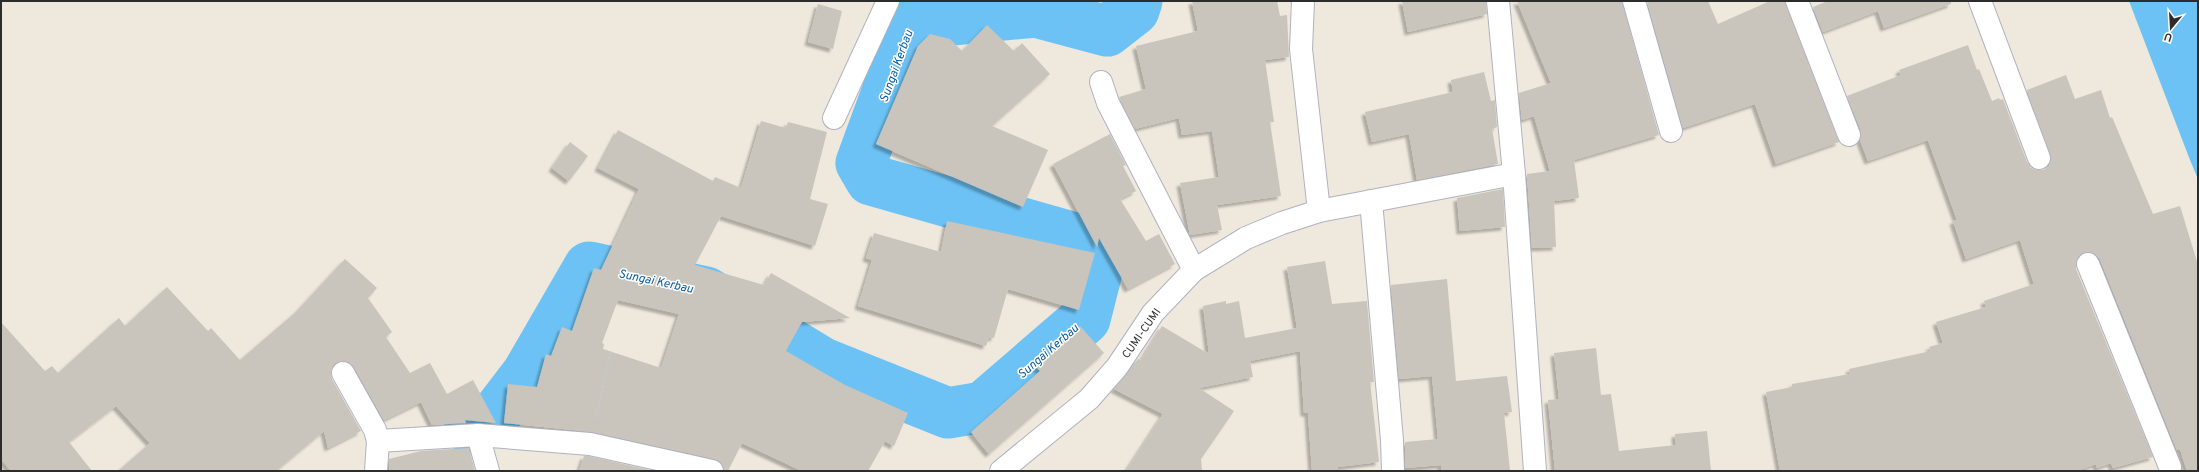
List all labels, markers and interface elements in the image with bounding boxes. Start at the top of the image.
north arrow [2151,8,2191,48]
water label: Sungai Kerbau [876,28,918,105]
text: U [2162,29,2174,44]
water label: Sungai Kerbau [617,266,695,298]
street label: CUMI-CUMI [1119,306,1164,361]
water label: Sungai Kerbau [1015,321,1083,383]

